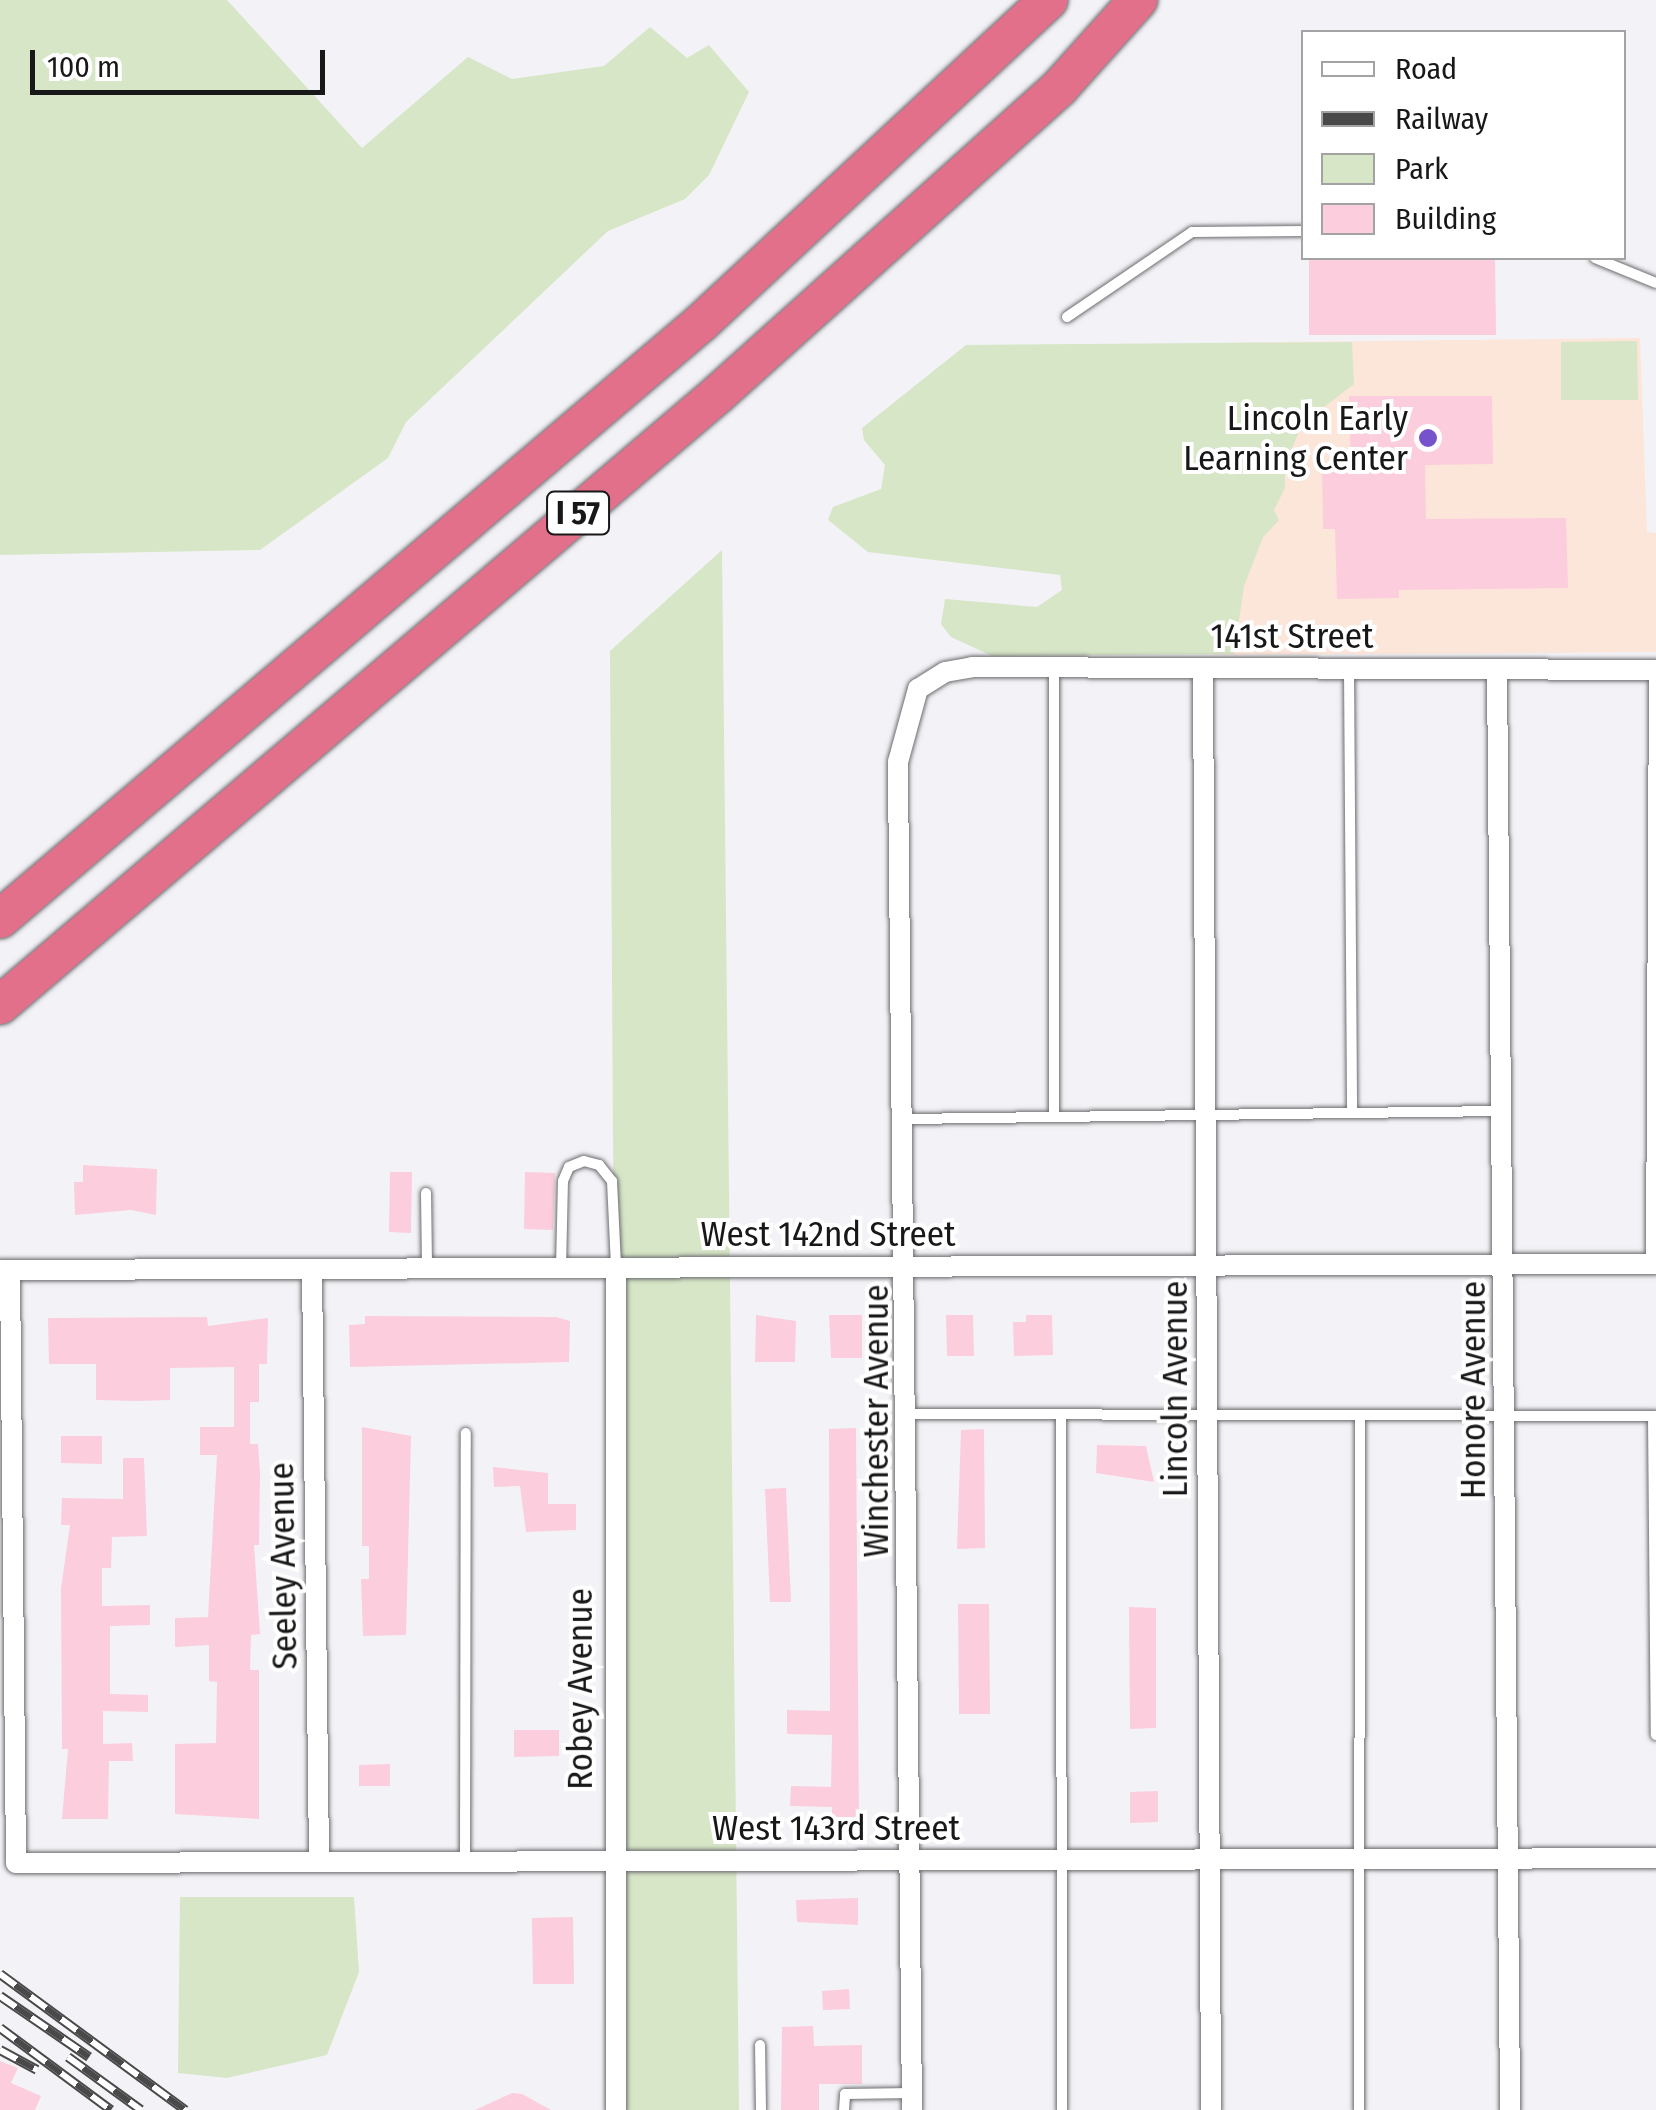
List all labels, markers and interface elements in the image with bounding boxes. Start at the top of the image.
scale bar [35,30,330,92]
legend [1301,30,1626,260]
text: 100 m [47,49,120,85]
text: Road [1395,51,1457,87]
text: Railway [1395,101,1488,137]
text: Park [1395,151,1448,187]
text: Building [1395,201,1496,237]
place label: Lincoln Early Learning Center [1183,397,1408,479]
marker: Lincoln Early Learning Center [1417,427,1439,449]
road number: I 57 [546,486,610,540]
street label: 141st Street [1210,615,1374,657]
street label: West 142nd Street [701,1213,955,1255]
street label: Lincoln Avenue [1154,1281,1196,1497]
street label: Honore Avenue [1452,1281,1494,1499]
street label: Winchester Avenue [855,1285,897,1557]
street label: Seeley Avenue [260,1462,306,1670]
street label: Robey Avenue [559,1588,601,1790]
street label: West 143rd Street [712,1807,960,1849]

